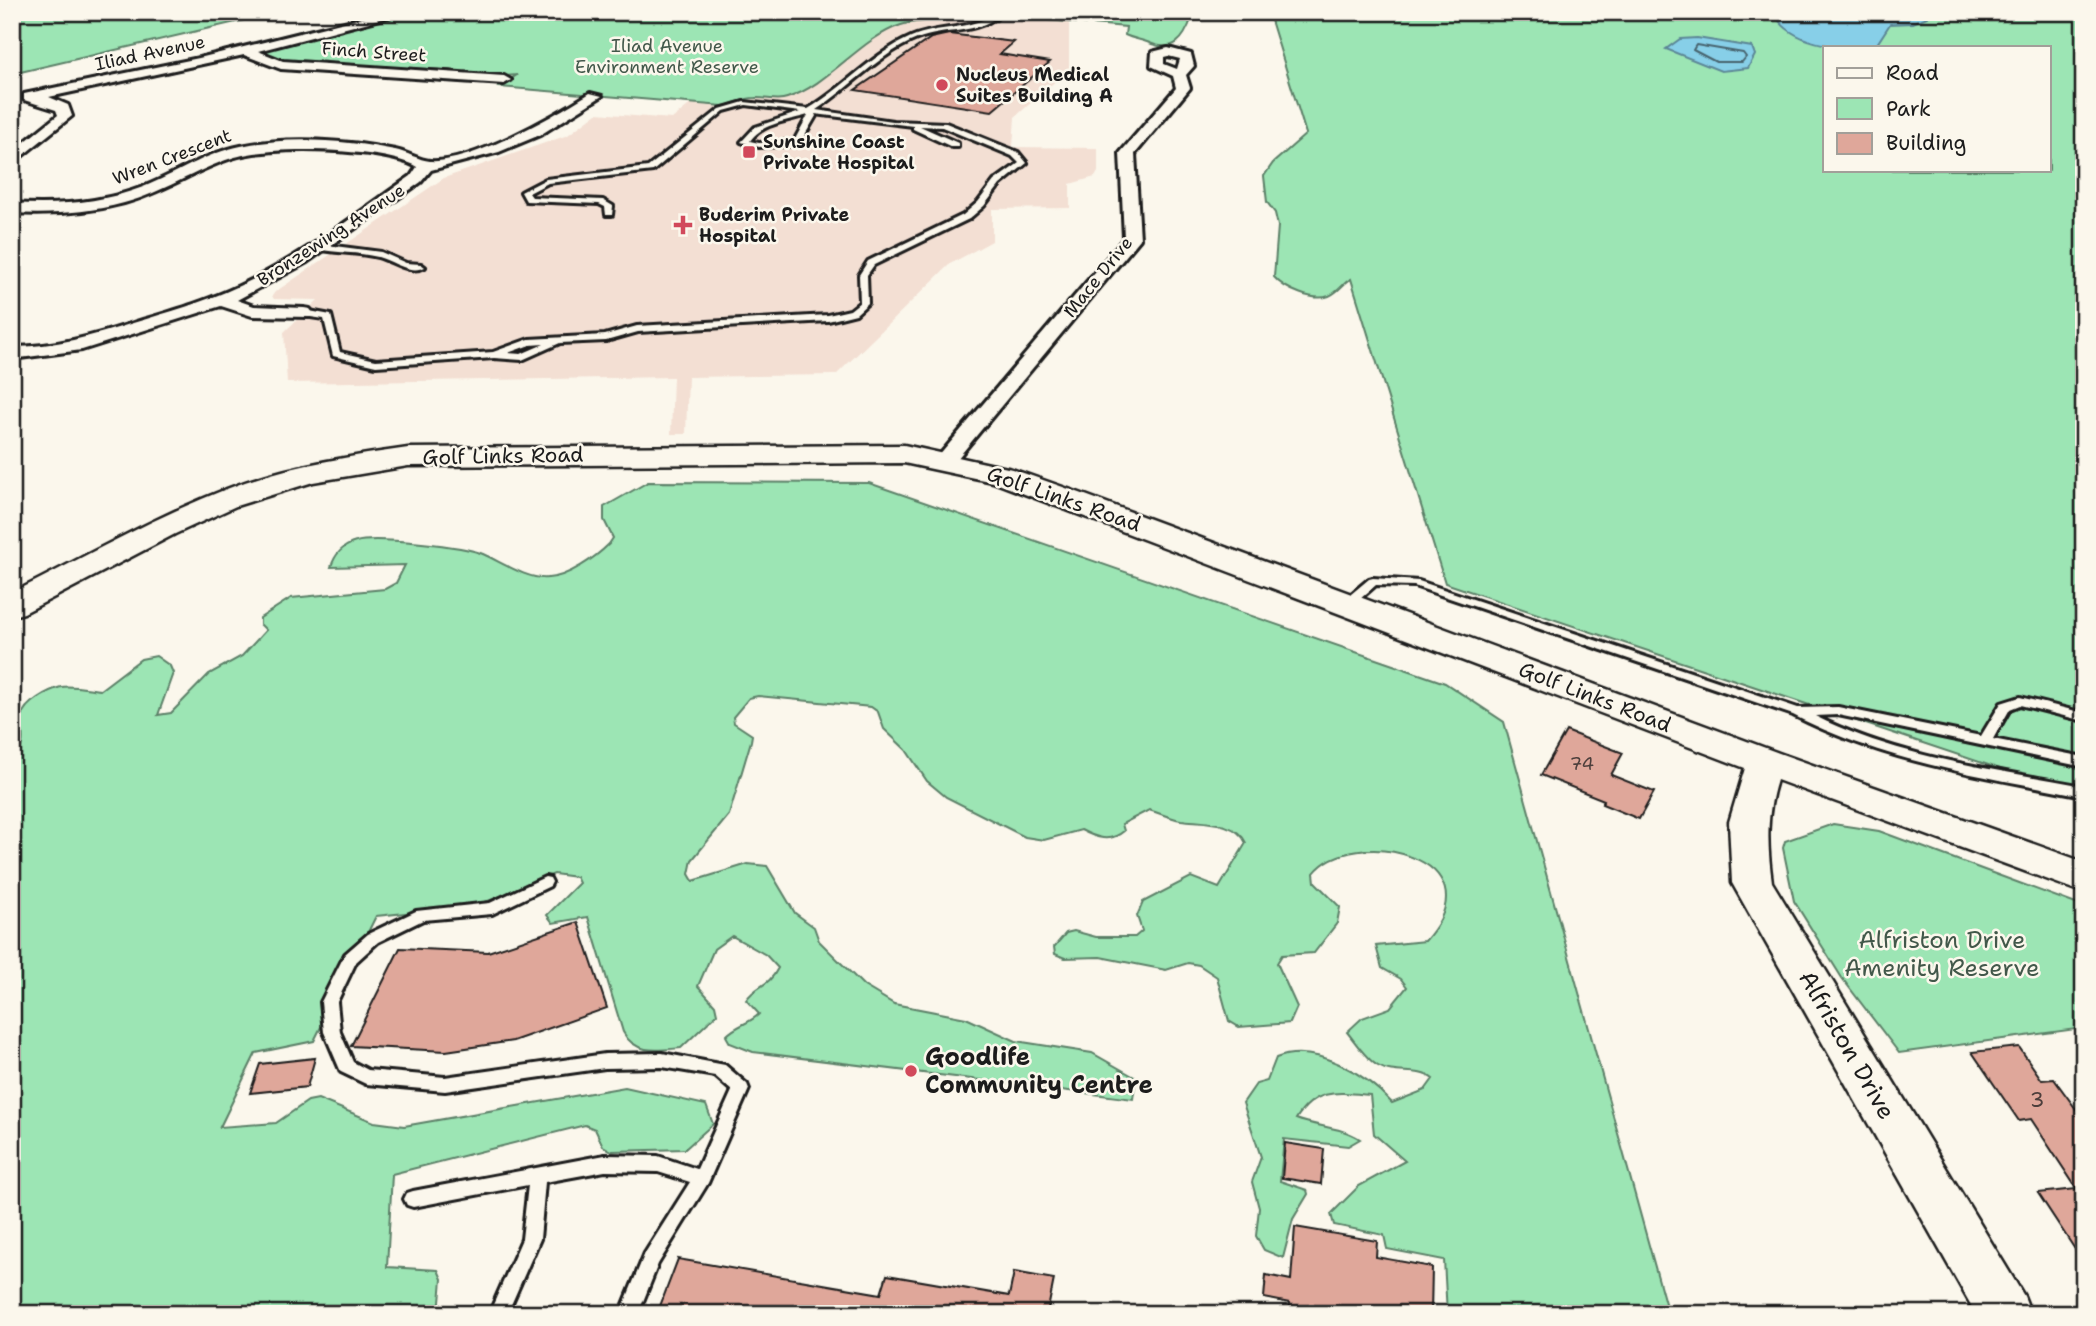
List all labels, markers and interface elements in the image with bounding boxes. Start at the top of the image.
street label: Iliad Avenue [93,30,207,76]
park label: Iliad Avenue Environment Reserve [575,34,759,79]
street label: Finch Street [321,36,427,68]
legend [1823,46,2050,172]
text: Road [1886,59,1939,87]
place label: Nucleus Medical Suites Building A [956,63,1113,108]
marker: Nucleus Medical Suites Building A [934,77,950,93]
text: Park [1886,95,1931,123]
street label: Wren Crescent [109,123,235,191]
text: Building [1886,129,1966,157]
place label: Sunshine Coast Private Hospital [763,130,915,175]
marker: Sunshine Coast Private Hospital [741,144,757,160]
street label: Bronzewing Avenue [252,178,410,292]
place label: Buderim Private Hospital [699,203,850,248]
marker: Buderim Private Hospital [673,215,693,235]
street label: Mace Drive [1058,232,1138,322]
street label: Golf Links Road [422,441,584,471]
street label: Golf Links Road [983,460,1145,538]
street label: Golf Links Road [1515,655,1675,739]
house number: 74 [1570,752,1594,776]
park label: Alfriston Drive Amenity Reserve [1844,924,2040,984]
street label: Alfriston Drive [1791,965,1903,1125]
place label: Goodlife Community Centre [925,1041,1153,1101]
marker: Goodlife Community Centre [903,1063,919,1079]
house number: 3 [2030,1086,2044,1114]

